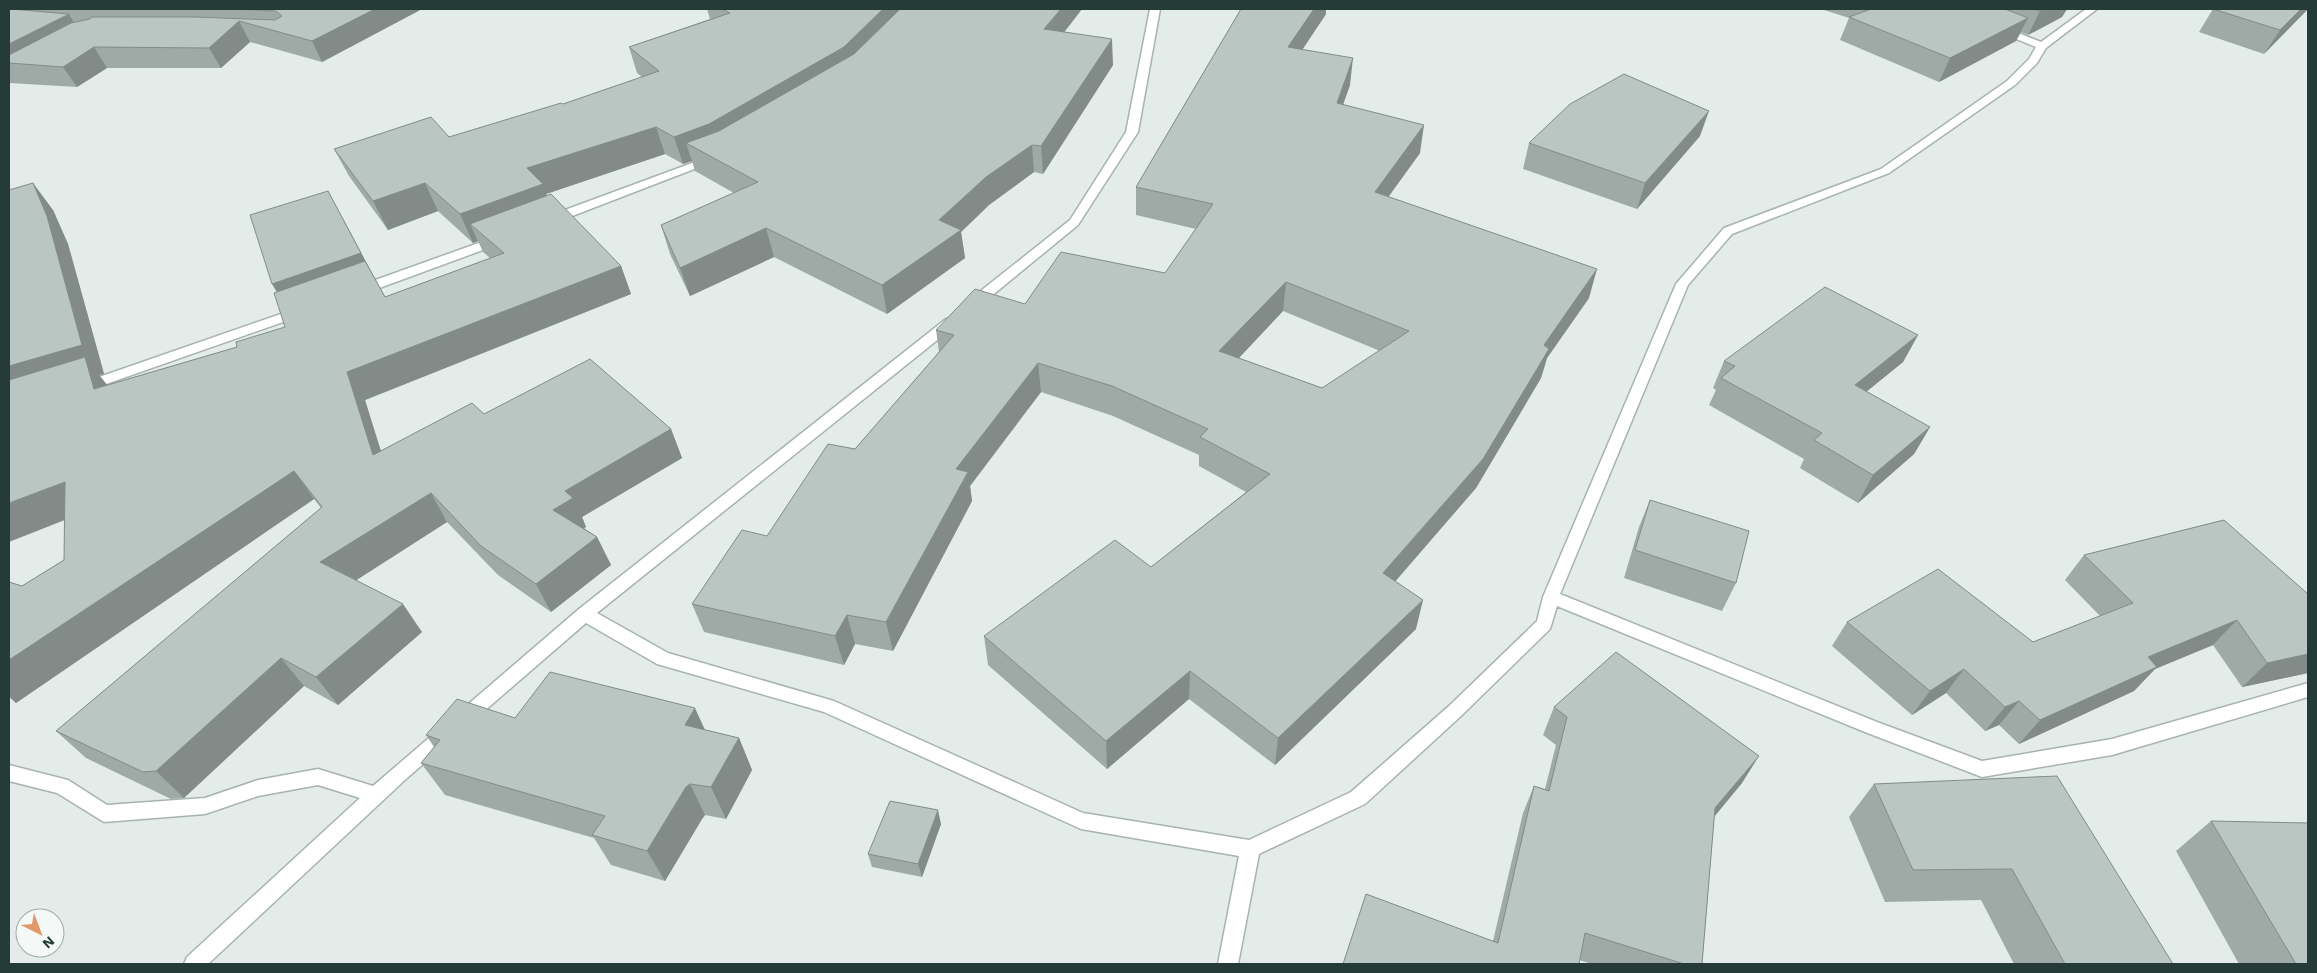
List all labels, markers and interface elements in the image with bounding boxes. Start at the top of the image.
north arrow [15,908,65,958]
text: N [39,933,58,952]

